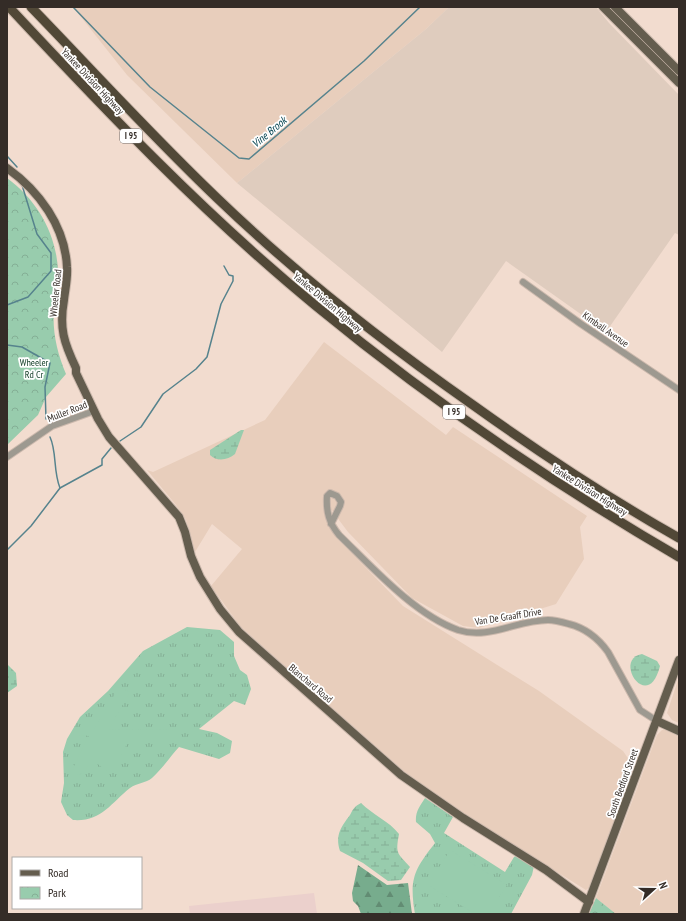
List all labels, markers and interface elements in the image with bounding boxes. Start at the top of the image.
street label: Yankee Division Highway [58,45,127,117]
water label: Vine Brook [249,112,291,151]
road number: I 95 [120,129,142,143]
street label: Wheeler Road [47,269,64,317]
street label: Yankee Division Highway [290,270,365,335]
street label: Kimball Avenue [580,309,631,350]
park label: Wheeler Rd Cr [20,356,49,381]
street label: Muller Road [46,398,89,425]
road number: I 95 [443,405,465,419]
street label: Yankee Division Highway [550,462,630,519]
street label: Van De Graaff Drive [473,605,542,628]
street label: Blanchard Road [286,661,335,706]
street label: South Bedford Street [604,747,641,819]
legend [12,857,142,909]
text: Road [48,865,68,880]
north arrow [634,869,674,909]
text: N [656,880,671,891]
text: Park [48,885,66,900]

